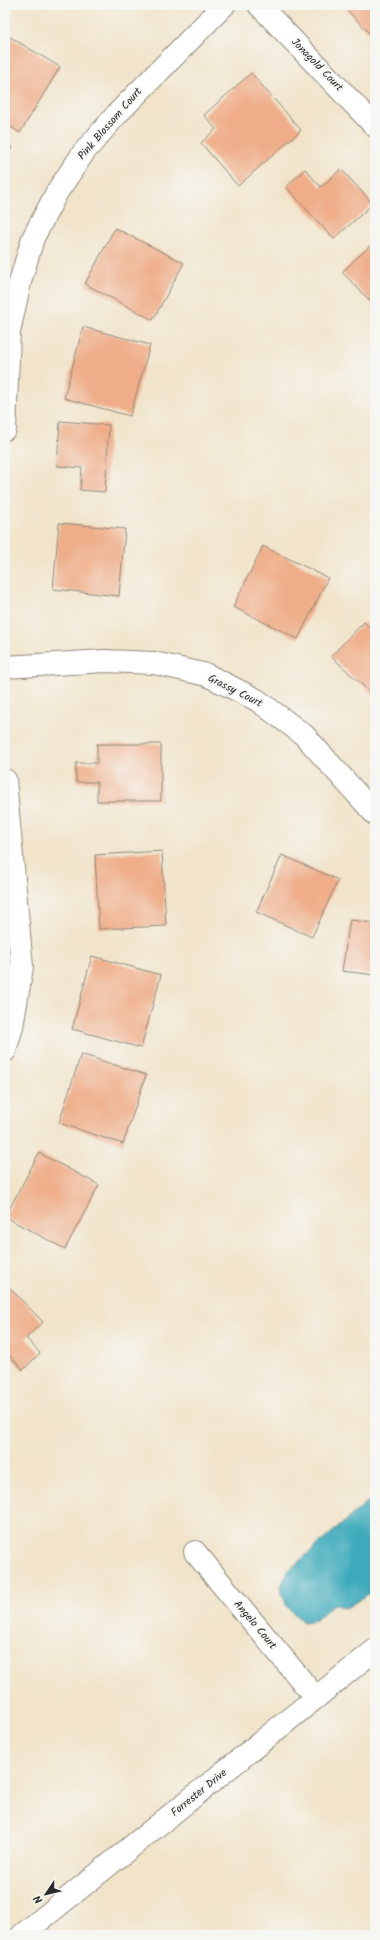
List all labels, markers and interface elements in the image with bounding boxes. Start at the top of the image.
street label: Jonagold Court [287,34,348,97]
street label: Pink Blossom Court [73,83,147,164]
street label: Grassy Court [205,670,266,713]
street label: Angelo Court [229,1596,282,1654]
street label: Forrester Drive [167,1765,231,1821]
north arrow [26,1874,66,1914]
text: N [29,1891,48,1907]

